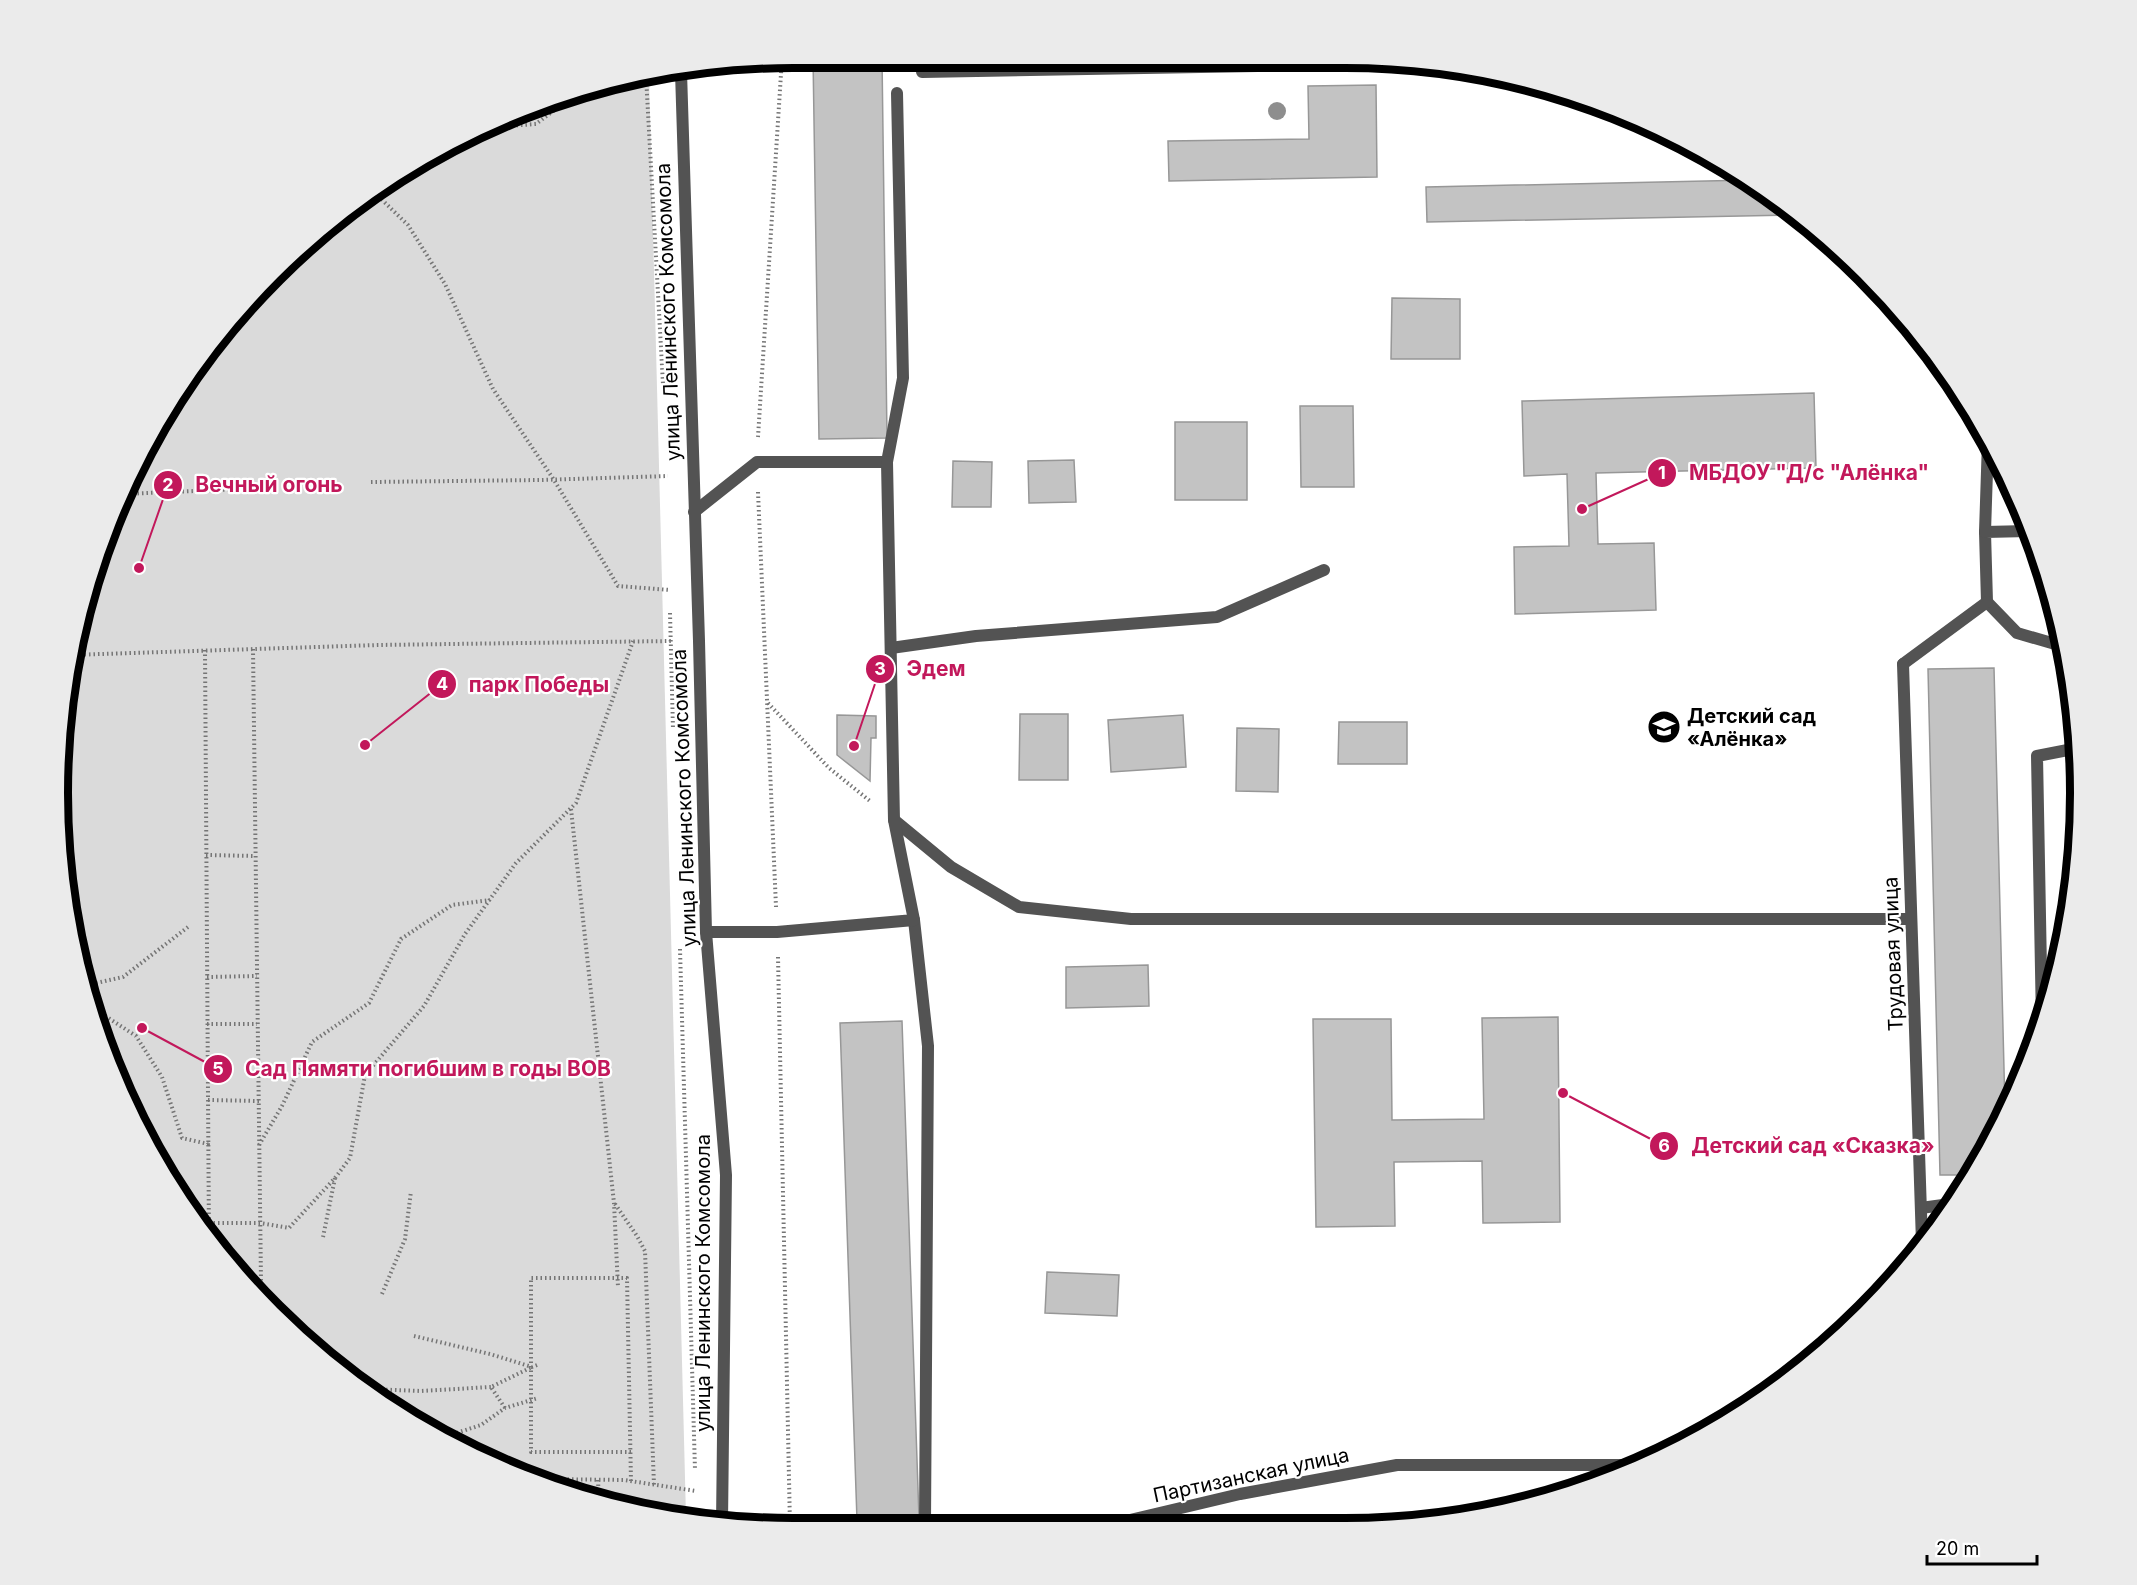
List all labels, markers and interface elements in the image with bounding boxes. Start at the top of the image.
street label: улица Ленинского Комсомола [651,163,685,461]
callout: МБДОУ "Д/с "Алёнка" [1647,454,1941,493]
text: МБДОУ "Д/с "Алёнка" [1689,460,1929,485]
text: 1 [1658,462,1666,483]
callout: Вечный огонь [153,465,354,504]
text: Вечный огонь [195,472,343,497]
text: 2 [162,474,174,495]
street label: улица Ленинского Комсомола [667,649,701,947]
callout: Эдем [865,649,978,688]
text: Эдем [906,656,966,681]
text: 3 [874,658,886,679]
callout: парк Победы [427,665,621,704]
text: парк Победы [469,672,609,697]
text: 4 [436,673,448,694]
place label: Детский сад «Алёнка» [1687,704,1816,751]
school or university icon: Детский сад «Алёнка» [1646,709,1682,745]
street label: Трудовая улица [1878,876,1908,1032]
callout: Сад Пямяти погибшим в годы ВОВ [203,1049,623,1088]
text: Сад Пямяти погибшим в годы ВОВ [245,1056,611,1081]
text: 5 [212,1058,224,1079]
callout: Детский сад «Сказка» [1649,1126,1947,1165]
text: Детский сад «Сказка» [1691,1133,1935,1158]
street label: улица Ленинского Комсомола [691,1134,715,1432]
text: 6 [1658,1135,1670,1156]
street label: Партизанская улица [1151,1442,1351,1508]
scale bar [1927,1528,2036,1566]
text: 20 m [1936,1538,1979,1559]

